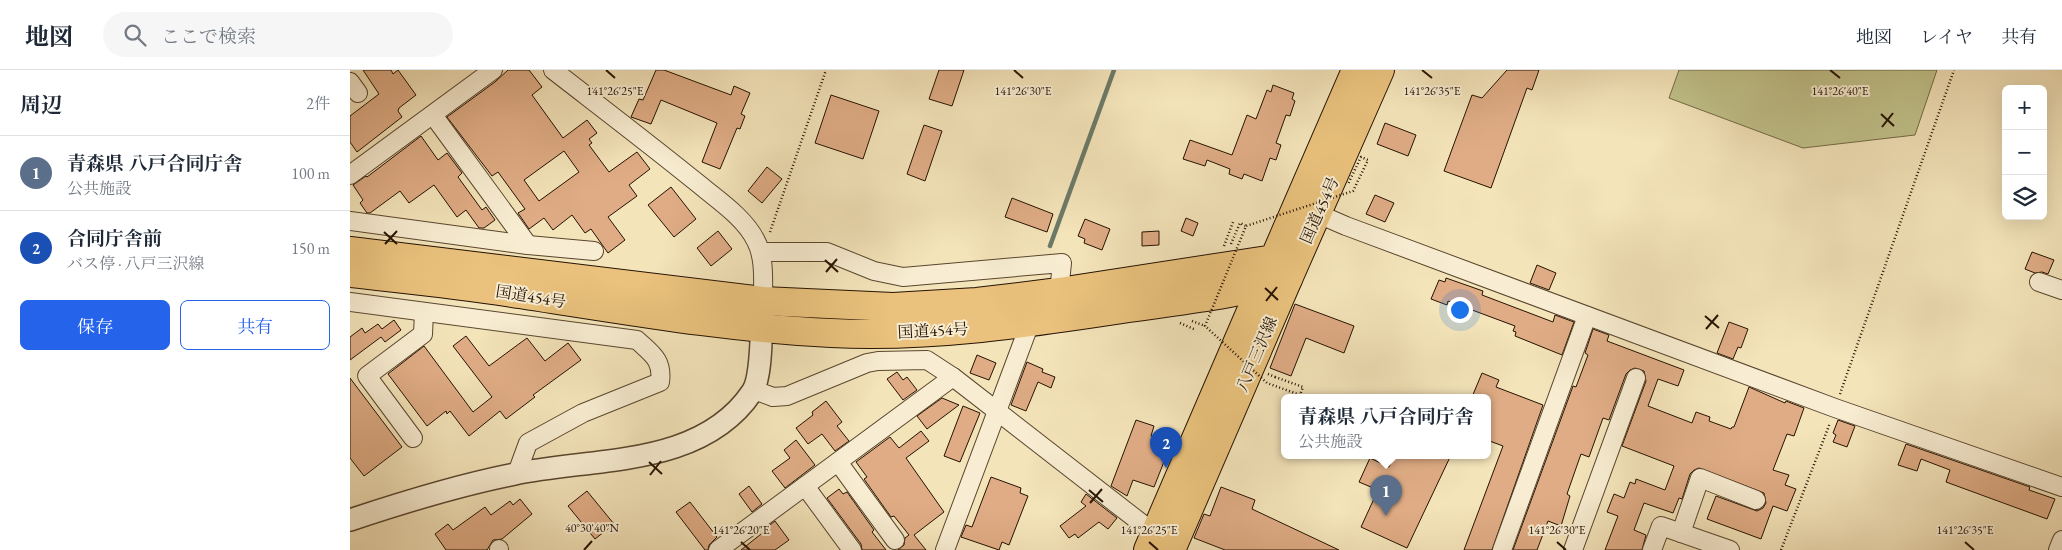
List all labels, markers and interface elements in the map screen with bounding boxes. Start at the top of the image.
search box [103,12,453,57]
text: 地図 [25,21,73,52]
icon: search [121,21,149,49]
text: ここで検索 [161,24,256,49]
text: 地図 [1856,25,1892,48]
text: レイヤ [1920,25,1973,48]
text: 共有 [2001,25,2037,48]
text: 141°26'25"E [587,83,644,99]
text: 141°26'30"E [995,83,1052,99]
text: 141°26'35"E [1404,83,1461,99]
text: 141°26'40"E [1812,83,1869,99]
map controls [2002,85,2047,220]
button: + [2002,85,2047,130]
text: 周辺 [20,91,62,118]
text: 2件 [306,93,330,114]
button: − [2002,130,2047,175]
text: 青森県 八戸合同庁舎 [67,151,243,176]
text: 1 [32,163,40,184]
text: 100 m [291,163,330,184]
street label: 国道454号 [1295,173,1343,247]
button: layers [2002,175,2047,220]
text: 公共施設 [67,178,131,199]
text: 合同庁舎前 [67,226,162,251]
text: 2 [32,238,40,259]
text: 150 m [291,238,330,259]
text: バス停 · 八戸三沢線 [67,253,205,274]
street label: 国道454号 [494,281,568,312]
your location [1447,297,1473,323]
button: 保存 [20,300,170,350]
button: 共有 [180,300,330,350]
street label: 八戸三沢線 [1231,313,1282,395]
street label: 国道454号 [897,318,969,343]
popup [1281,394,1491,459]
text: 青森県 八戸合同庁舎 [1298,404,1474,429]
pin: 2 [1150,427,1182,468]
text: 公共施設 [1298,431,1362,452]
pin: 1 [1370,475,1402,516]
text: 40°30'40"N [565,520,619,536]
text: 141°26'20"E [713,522,770,538]
text: 141°26'25"E [1121,522,1178,538]
text: 141°26'30"E [1529,522,1586,538]
text: 141°26'35"E [1937,522,1994,538]

